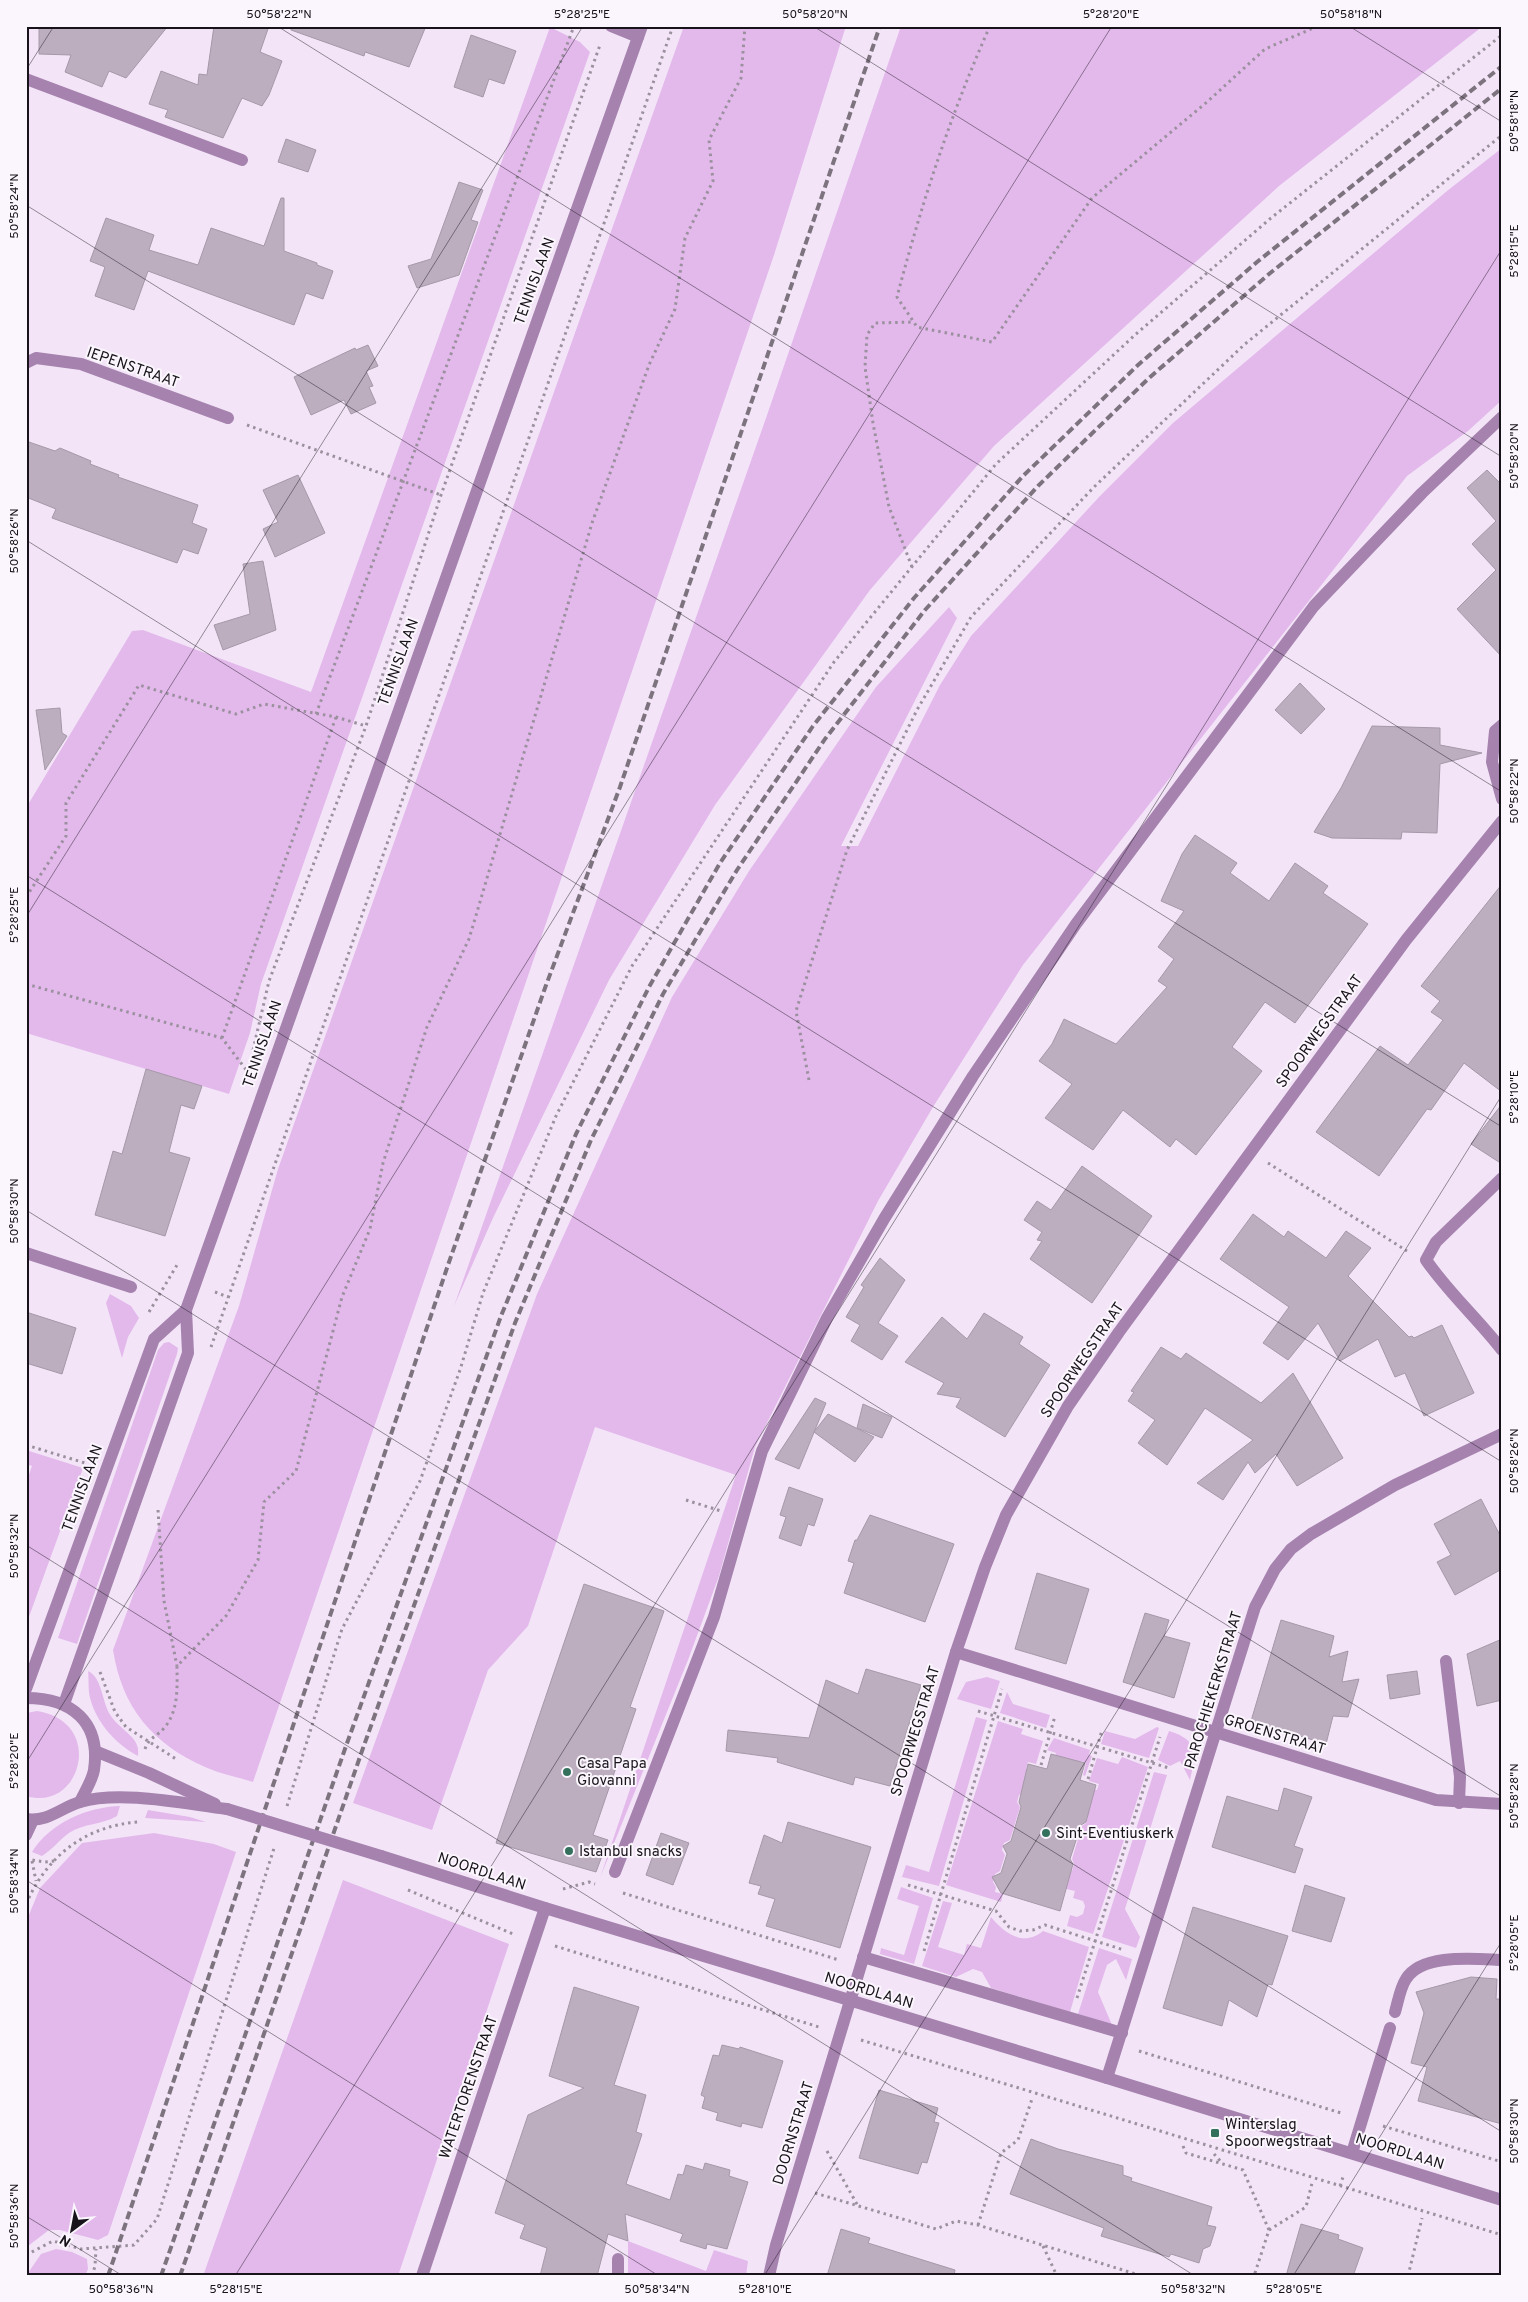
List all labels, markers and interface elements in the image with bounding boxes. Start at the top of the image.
text: 50°58'22"N [246,7,312,23]
text: 5°28'25"E [554,7,610,23]
text: 50°58'20"N [782,7,848,23]
text: 5°28'20"E [1083,7,1139,23]
text: 50°58'18"N [1320,7,1382,23]
text: 50°58'18"N [1507,90,1523,152]
text: 50°58'24"N [7,173,23,239]
text: 5°28'15"E [1507,224,1523,278]
street label: TENNISLAAN [511,235,560,328]
street label: IEPENSTRAAT [84,344,181,393]
text: 50°58'20"N [1507,423,1523,489]
text: 50°58'26"N [7,508,23,574]
street label: TENNISLAAN [375,616,424,709]
text: 50°58'22"N [1507,758,1523,824]
text: 5°28'25"E [7,887,23,943]
street label: SPOORWEGSTRAAT [1273,971,1368,1092]
street label: TENNISLAAN [240,998,287,1091]
text: 5°28'10"E [1507,1070,1523,1124]
text: 50°58'30"N [7,1178,23,1244]
street label: SPOORWEGSTRAAT [1037,1299,1129,1422]
text: 50°58'26"N [1507,1428,1523,1494]
street label: TENNISLAAN [59,1442,108,1535]
text: 50°58'32"N [7,1513,23,1579]
street label: PAROCHIEKERKSTRAAT [1181,1609,1248,1772]
street label: SPOORWEGSTRAAT [888,1664,945,1799]
street label: GROENSTRAAT [1221,1711,1328,1760]
text: 5°28'20"E [7,1733,23,1789]
place label: Casa Papa Giovanni [577,1755,647,1791]
text: 50°58'28"N [1507,1763,1523,1829]
marker: Casa Papa Giovanni [561,1766,573,1778]
place label: Sint-Eventiuskerk [1056,1825,1174,1844]
marker: Sint-Eventiuskerk [1040,1827,1052,1839]
place label: Istanbul snacks [579,1843,682,1862]
marker: Istanbul snacks [563,1845,575,1857]
text: 50°58'34"N [7,1848,23,1914]
street label: NOORDLAAN [435,1849,528,1896]
text: 5°28'05"E [1507,1915,1523,1971]
street label: NOORDLAAN [822,1969,915,2014]
street label: WATERTORENSTRAAT [436,2013,503,2162]
street label: DOORNSTRAAT [770,2079,819,2187]
text: 50°58'30"N [1507,2098,1523,2164]
place label: Winterslag Spoorwegstraat [1225,2116,1332,2152]
marker: Winterslag Spoorwegstraat [1209,2127,1221,2139]
street label: NOORDLAAN [1353,2130,1446,2175]
text: 50°58'36"N [7,2183,23,2249]
north arrow [48,2204,98,2254]
text: N [57,2230,75,2250]
text: 50°58'36"N [88,2282,154,2298]
text: 5°28'15"E [209,2282,263,2298]
text: 50°58'34"N [624,2282,690,2298]
text: 5°28'10"E [738,2282,792,2298]
text: 50°58'32"N [1160,2282,1226,2298]
text: 5°28'05"E [1266,2282,1322,2298]

